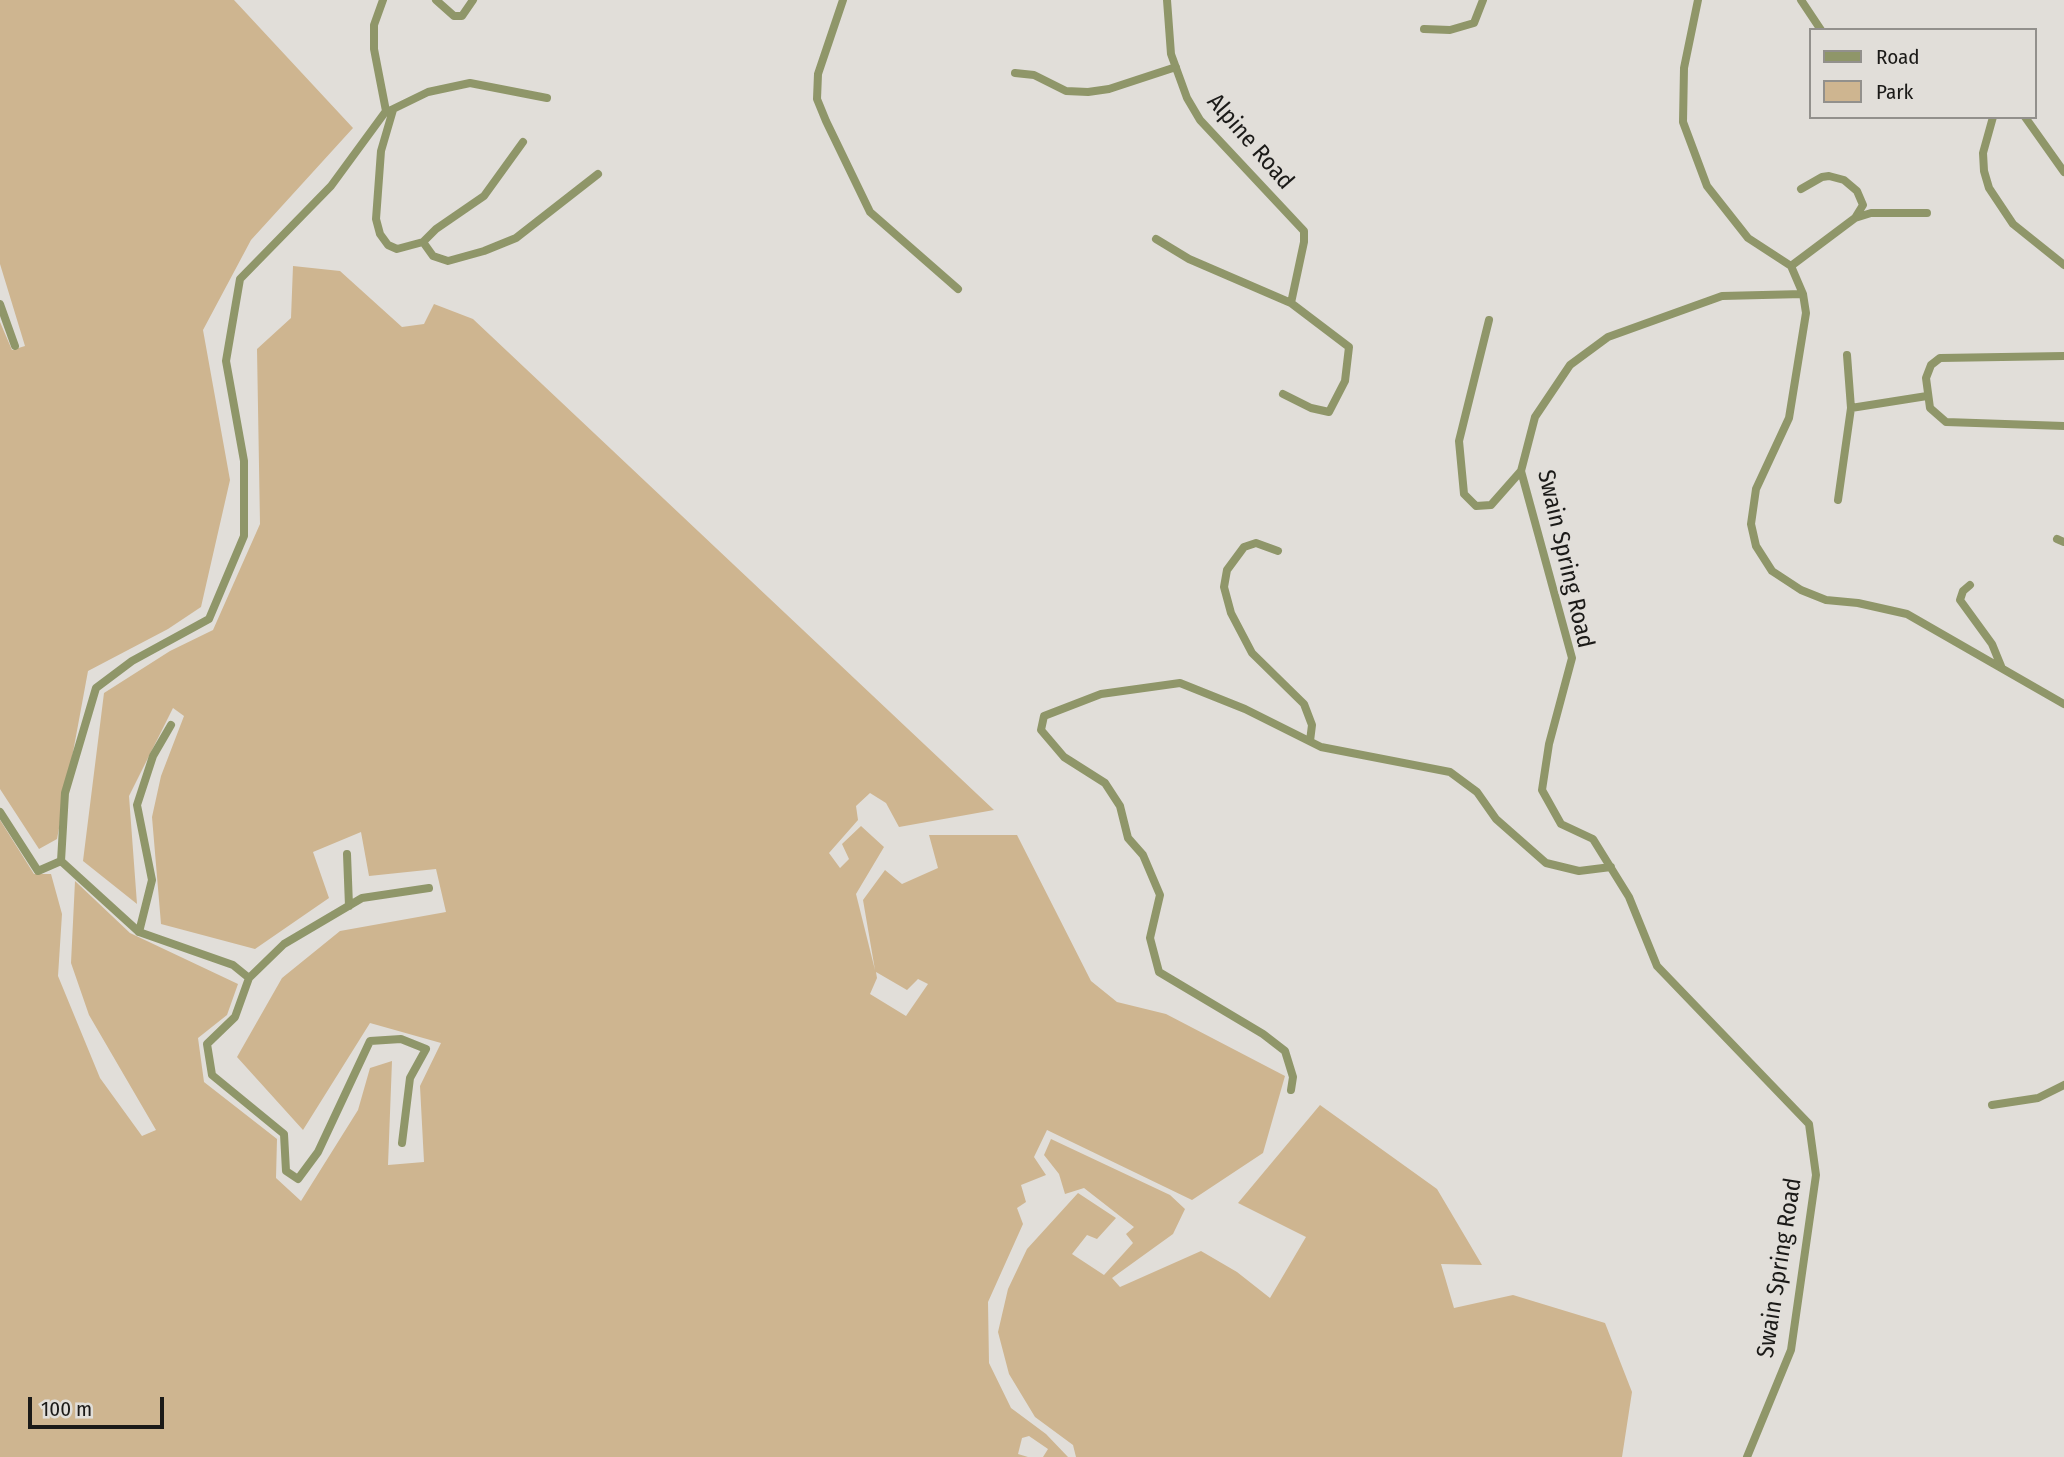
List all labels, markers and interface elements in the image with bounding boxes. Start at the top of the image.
legend [1808,28,2036,119]
text: Road [1876,44,1920,70]
text: Park [1876,79,1913,105]
street label: Alpine Road [1201,88,1299,196]
street label: Swain Spring Road [1531,467,1599,651]
street label: Swain Spring Road [1752,1176,1808,1360]
scale bar [32,1384,168,1428]
text: 100 m [41,1396,92,1422]

